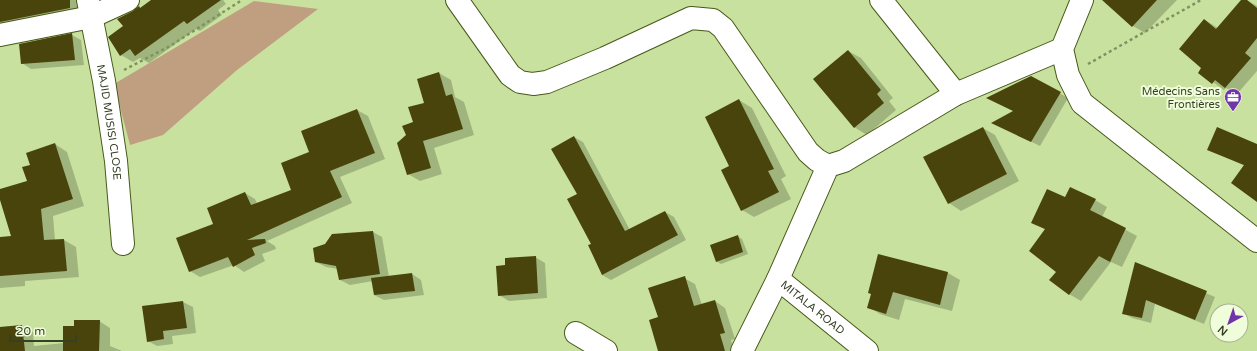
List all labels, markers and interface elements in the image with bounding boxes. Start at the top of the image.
street label: MAJID MUSISI CLOSE [94,63,124,180]
place label: Médecins Sans Frontières [1142,85,1220,111]
office icon: Médecins Sans Frontières [1223,87,1243,112]
street label: MITALA ROAD [778,278,847,337]
north arrow [1209,303,1249,343]
scale bar [10,317,76,343]
text: N [1215,322,1230,338]
text: 20 m [16,324,45,338]

